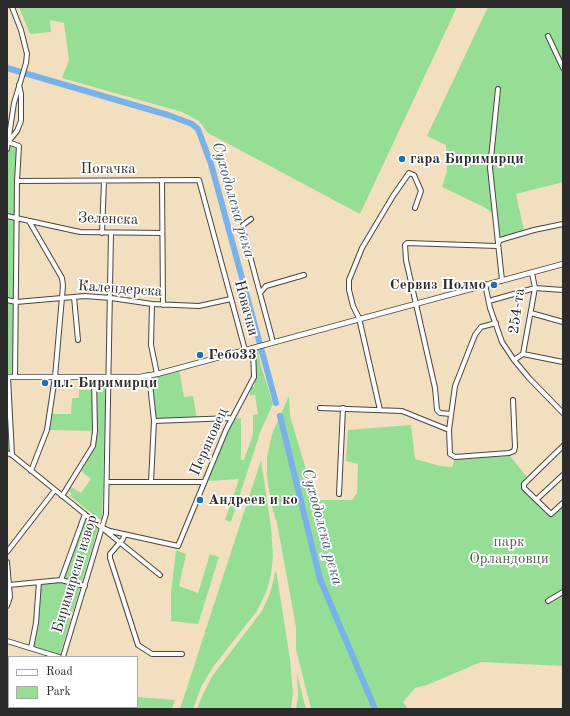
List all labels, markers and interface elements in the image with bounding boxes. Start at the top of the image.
water label: Суходолска река [207,140,259,260]
place label: гара Биримирци [410,150,524,168]
marker: гара Биримирци [397,154,407,164]
street label: Погачка [80,160,136,178]
street label: Зеленска [77,209,139,229]
place label: Сервиз Полмо [390,276,486,294]
street label: Календерска [77,277,163,301]
street label: Новачки [230,278,262,338]
marker: Сервиз Полмо [489,280,499,290]
street label: 254-та [505,287,529,335]
place label: Гебо33 [208,346,257,364]
marker: Гебо33 [195,350,205,360]
place label: пл. Биримирци [53,374,157,392]
marker: пл. Биримирци [40,378,50,388]
street label: Перяновец [186,405,232,479]
water label: Суходолска река [297,467,347,587]
place label: Андреев и ко [208,491,298,509]
marker: Андреев и ко [195,495,205,505]
street label: Биримирски извор [49,513,101,635]
park label: парк Орландовци [469,533,549,568]
legend [8,656,138,708]
text: Road [46,666,73,678]
text: Park [46,686,71,698]

